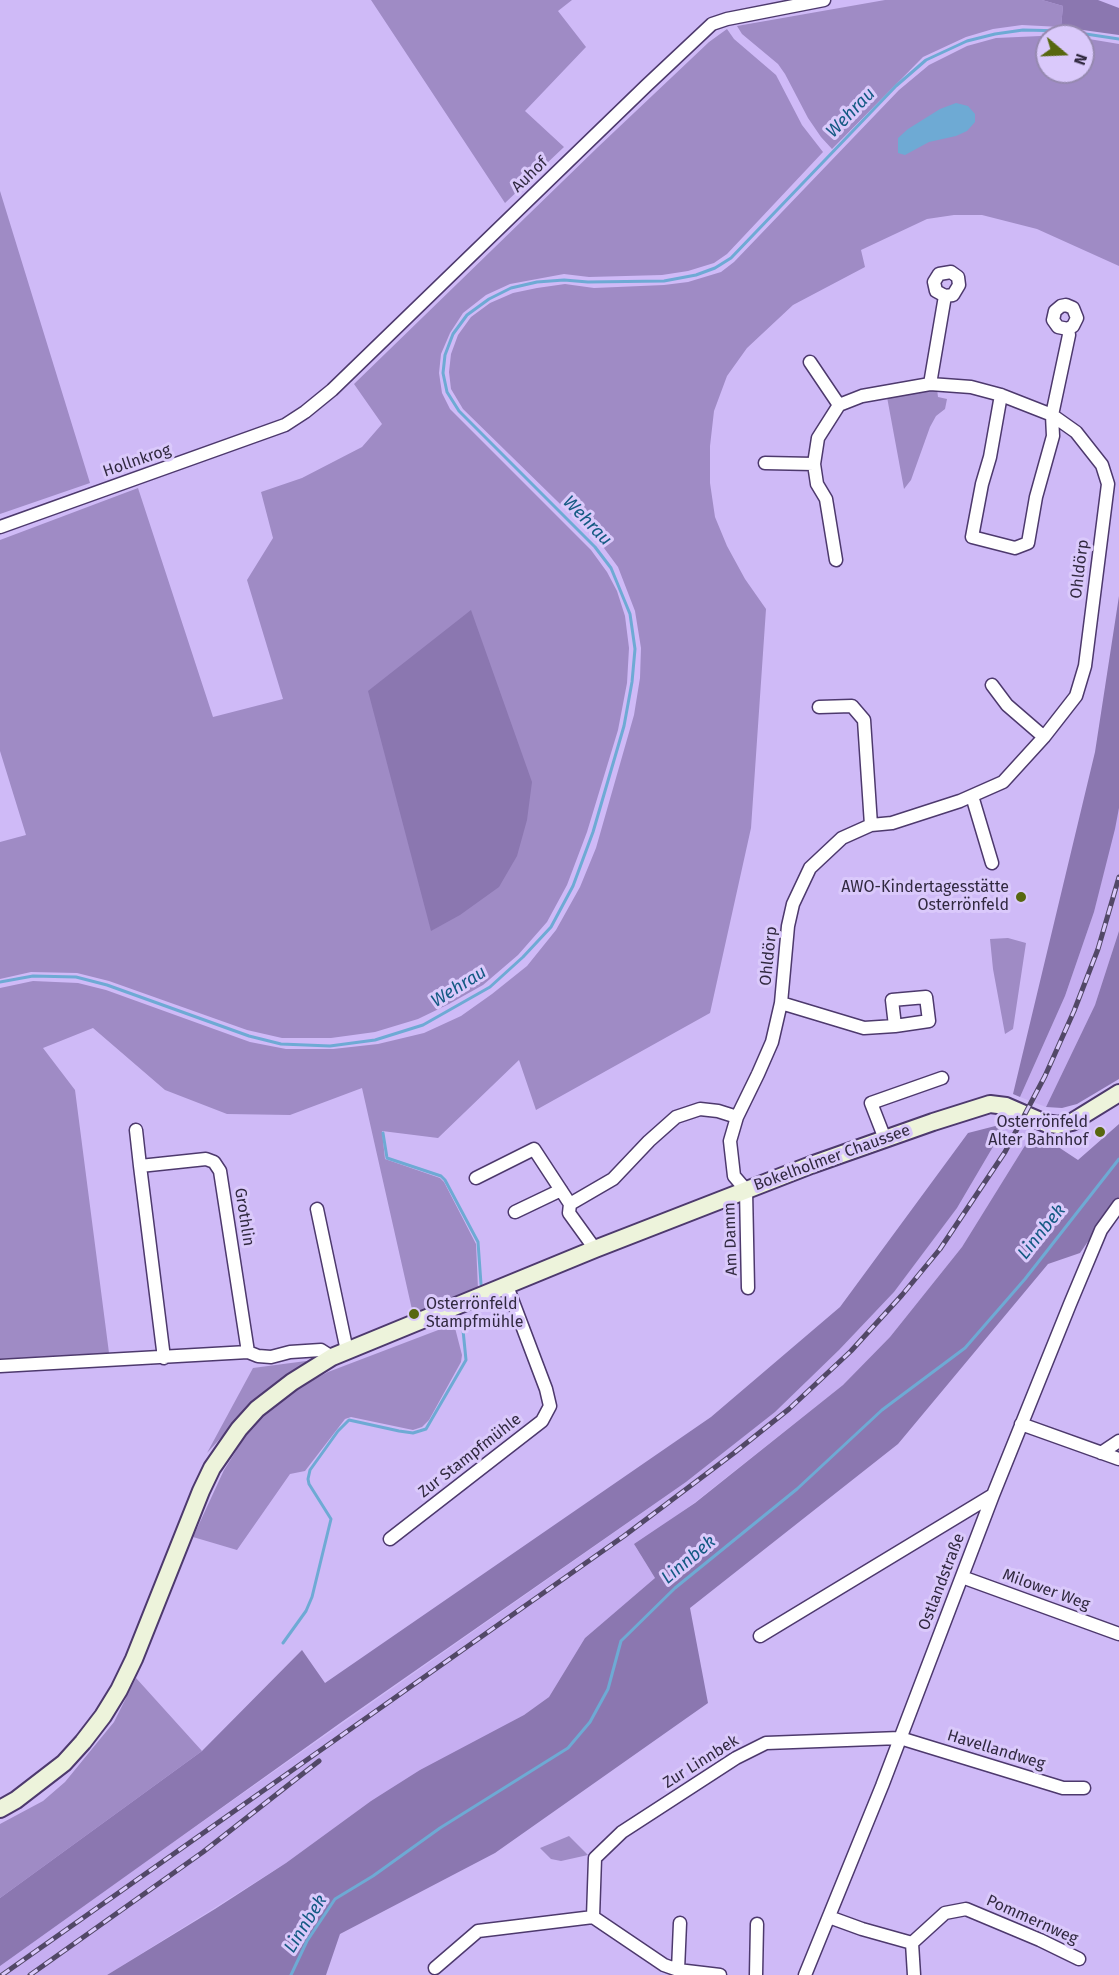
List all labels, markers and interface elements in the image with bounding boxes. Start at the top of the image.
north arrow [1035,24,1095,84]
text: N [1070,51,1091,67]
water label: Wehrau [822,83,880,143]
street label: Auhof [508,153,552,197]
street label: Hollnkrog [101,440,173,482]
water label: Wehrau [558,491,616,551]
street label: Ohldörp [1067,538,1093,600]
place label: AWO-Kindertagesstätte Osterrönfeld [841,878,1009,916]
marker: AWO-Kindertagesstätte Osterrönfeld [1014,890,1028,904]
street label: Ohldörp [756,925,782,987]
water label: Wehrau [427,962,491,1012]
place label: Osterrönfeld Alter Bahnhof [988,1113,1088,1151]
street label: Bokelholmer Chaussee [751,1121,913,1195]
marker: Osterrönfeld Alter Bahnhof [1093,1125,1107,1139]
street label: Grothlin [230,1186,258,1248]
water label: Linnbek [1013,1200,1071,1264]
street label: Am Damm [720,1202,742,1276]
place label: Osterrönfeld Stampfmühle [426,1295,523,1333]
marker: Osterrönfeld Stampfmühle [407,1307,421,1321]
street label: Zur Stampfmühle [415,1410,525,1502]
water label: Linnbek [657,1531,721,1589]
street label: Ostlandstraße [915,1531,969,1633]
street label: Milower Weg [1000,1565,1092,1615]
street label: Havellandweg [945,1726,1047,1774]
street label: Zur Linnbek [660,1731,742,1793]
water label: Linnbek [280,1891,332,1957]
street label: Pommernweg [983,1891,1081,1949]

